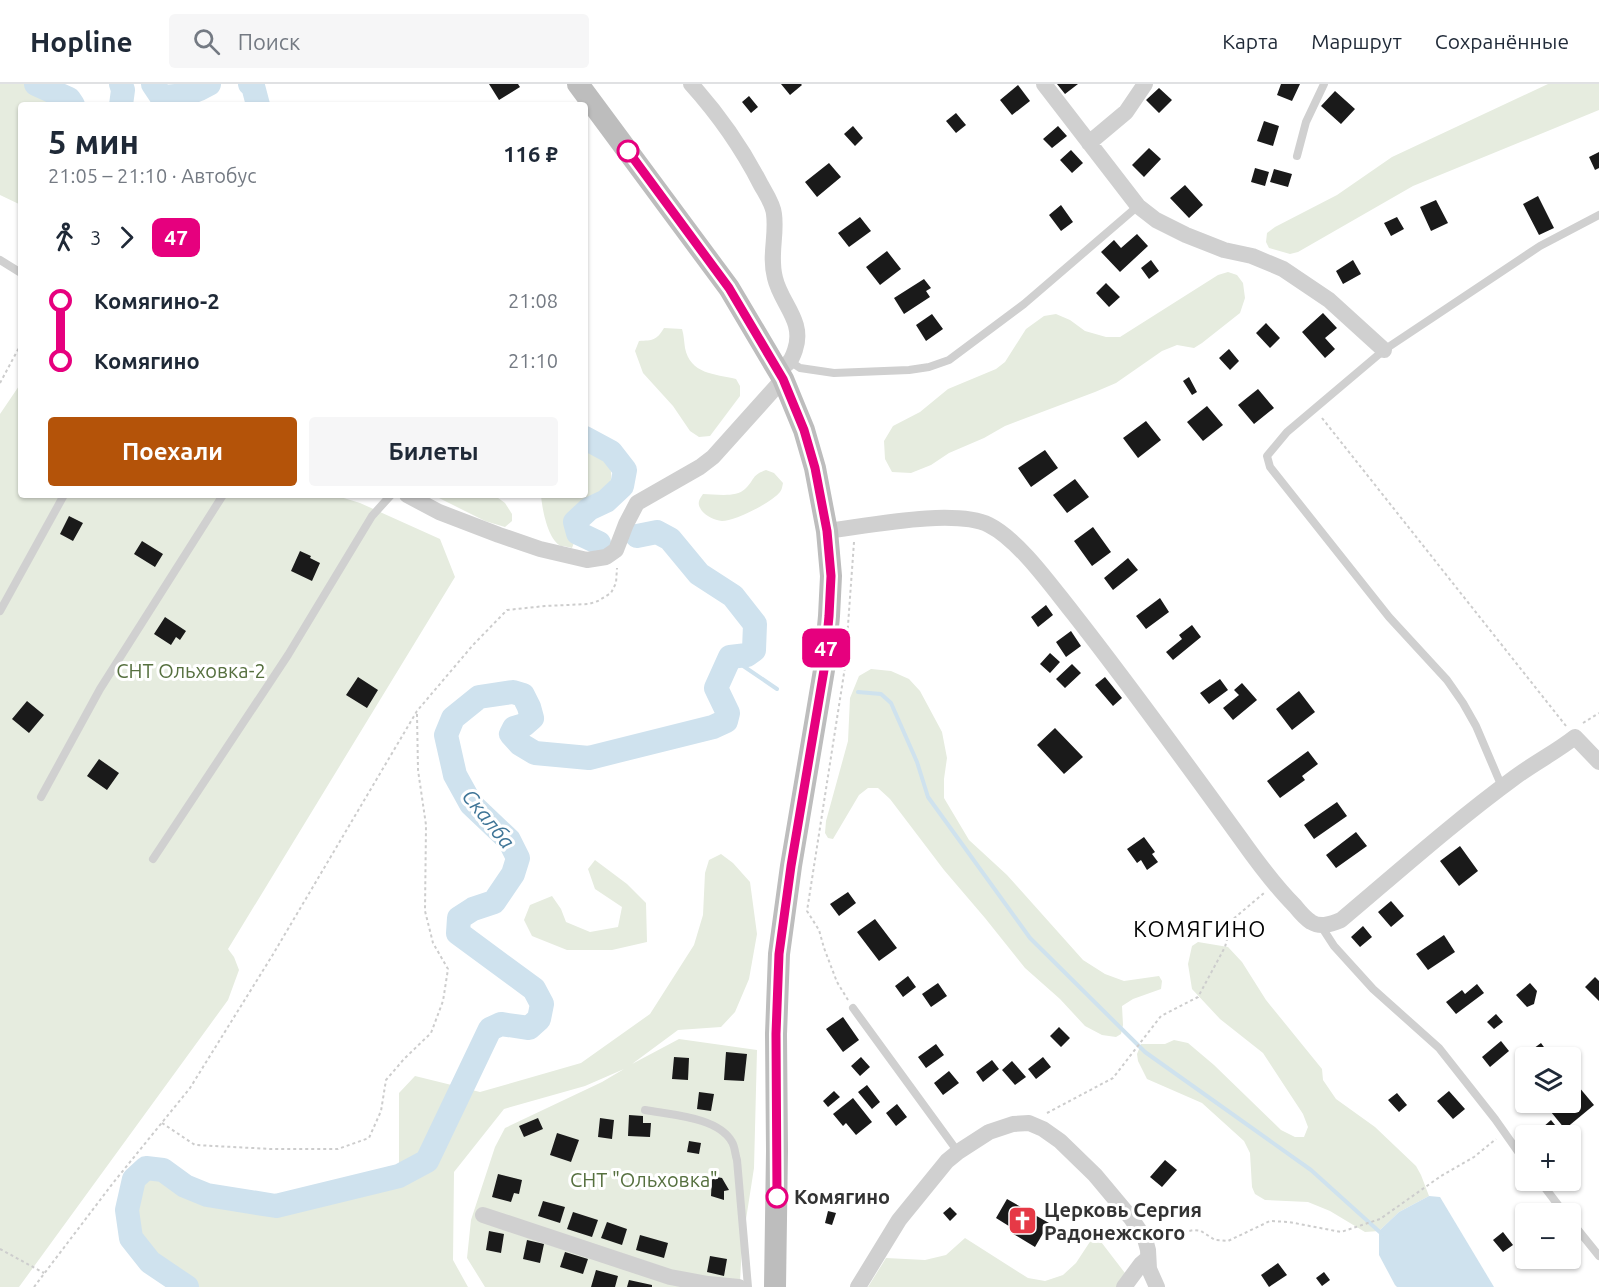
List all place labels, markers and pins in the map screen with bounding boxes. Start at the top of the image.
unlabelled marker [617,140,639,162]
place label: Комягино [794,1185,890,1208]
marker: Комягино [766,1186,788,1208]
place label: Церковь Сергия Радонежского [1044,1198,1202,1244]
church icon: Церковь Сергия Радонежского [1007,1205,1039,1237]

